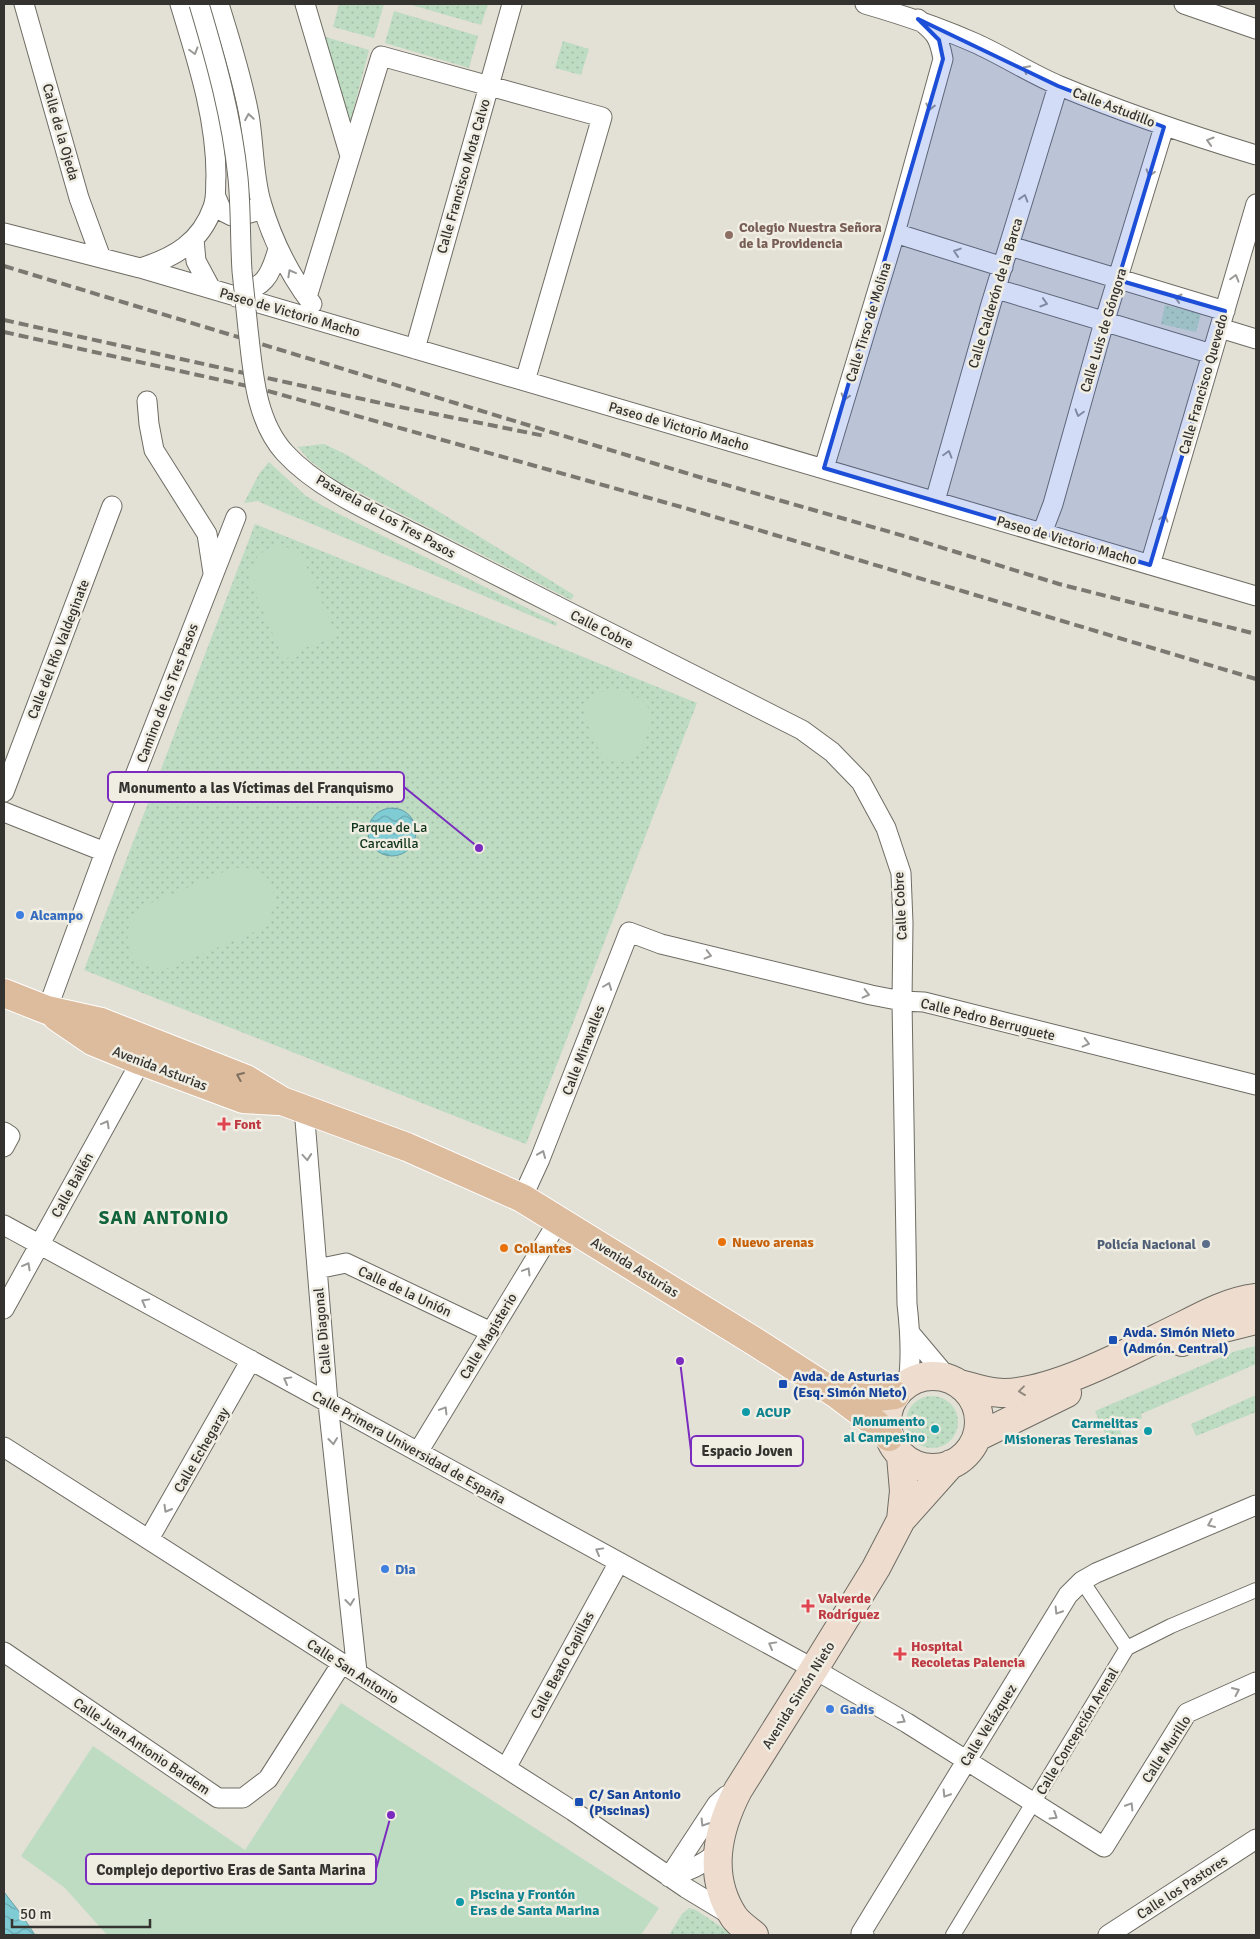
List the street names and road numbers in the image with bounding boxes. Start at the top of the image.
street label: Calle de la Ojeda [39,82,82,183]
street label: Calle Astudillo [1070,84,1158,131]
street label: Calle Francisco Mota Calvo [433,97,494,255]
street label: Calle Calderón de la Barca [965,216,1026,370]
street label: Calle Tirso de Molina [842,260,895,384]
street label: Calle Luis de Góngora [1076,266,1131,394]
street label: Paseo de Victorio Macho [218,284,362,341]
street label: Calle Francisco Quevedo [1175,312,1232,456]
street label: Paseo de Victorio Macho [607,398,751,455]
street label: Pasarela de Los Tres Pasos [313,471,458,562]
street label: Paseo de Victorio Macho [995,512,1139,569]
street label: Calle del Río Valdeginate [24,577,93,721]
street label: Calle Cobre [567,606,636,653]
street label: Camino de los Tres Pasos [133,621,202,765]
street label: Calle Cobre [890,871,911,941]
street label: Calle Pedro Berruguete [919,995,1057,1044]
street label: Calle Miravalles [559,1003,608,1098]
street label: Avenida Asturias [110,1043,210,1094]
street label: Calle Bailén [48,1150,97,1221]
street label: Avenida Asturias [588,1234,682,1301]
street label: Calle de la Unión [355,1262,454,1321]
street label: Calle Diagonal [310,1287,335,1375]
street label: Calle Magisterio [456,1290,521,1382]
street label: Calle Primera Universidad de España [309,1387,508,1508]
street label: Calle Echegaray [170,1404,233,1496]
street label: Calle Beato Capillas [527,1609,598,1722]
street label: Calle San Antonio [304,1635,402,1707]
street label: Avenida Simón Nieto [758,1638,838,1752]
street label: Calle Concepción Arenal [1033,1665,1122,1798]
street label: Calle Velázquez [956,1681,1020,1769]
street label: Calle Juan Antonio Bardem [70,1694,213,1799]
street label: Calle Murillo [1138,1712,1194,1786]
street label: Calle los Pastores [1134,1852,1231,1923]

